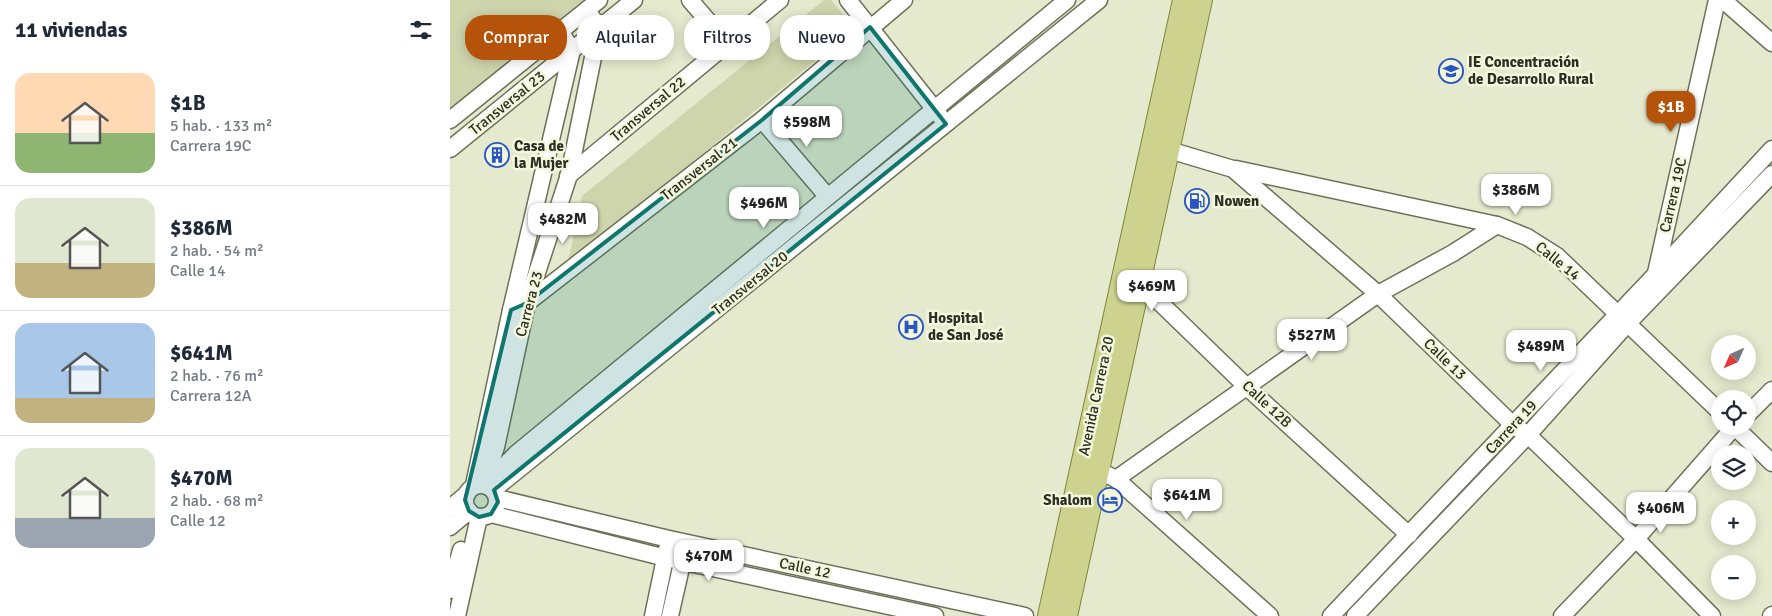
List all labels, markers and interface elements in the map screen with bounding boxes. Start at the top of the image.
chip: Comprar [465,15,567,60]
chip: Alquilar [577,15,674,60]
chip: Filtros [684,15,770,60]
chip: Nuevo [780,15,864,60]
icon: filters [407,16,435,44]
text: 11 viviendas [15,17,127,43]
place label: IE Concentración de Desarrollo Rural [1468,53,1594,88]
school or university icon: IE Concentración de Desarrollo Rural [1438,58,1464,84]
street label: Transversal 23 [466,67,548,139]
street label: Transversal 22 [607,72,689,146]
text: $1B [170,90,206,116]
pin: $1B [1647,90,1695,133]
icon: home [55,93,115,153]
text: $1B [1657,97,1685,117]
pin: $598M [772,106,842,148]
text: $598M [783,112,831,132]
text: 5 hab. · 133 m² [170,116,272,136]
street label: Transversal 21 [657,134,741,204]
text: Carrera 19C [170,136,251,156]
place label: Casa de la Mujer [514,137,568,172]
building icon: Casa de la Mujer [484,142,510,168]
street label: Carrera 19C [1656,156,1690,234]
pin: $386M [1481,174,1551,216]
text: $386M [1492,180,1540,200]
pin: $496M [729,186,799,229]
fuel station icon: Nowen [1184,188,1210,214]
place label: Nowen [1214,192,1259,210]
text: $496M [740,193,788,213]
pin: $482M [528,202,598,245]
text: $482M [539,209,587,229]
text: $386M [170,215,233,241]
icon: home [55,218,115,278]
street label: Calle 14 [1532,238,1584,284]
text: 2 hab. · 54 m² [170,241,264,261]
street label: Transversal 20 [709,247,791,319]
text: Calle 14 [170,261,226,281]
street label: Carrera 23 [512,269,546,339]
pin: $469M [1117,270,1187,312]
text: $469M [1128,276,1176,296]
place label: Hospital de San José [928,309,1003,344]
hospital icon: Hospital de San José [898,314,924,340]
pin: $527M [1277,318,1347,361]
text: $527M [1288,325,1336,345]
pin: $489M [1506,330,1576,372]
street label: Calle 13 [1420,334,1470,384]
street label: Avenida Carrera 20 [1075,335,1117,457]
north arrow [1711,335,1756,380]
map controls [1711,335,1756,600]
text: $489M [1517,336,1565,356]
text: $641M [170,340,233,366]
icon: home [55,343,115,403]
text: 2 hab. · 76 m² [170,366,264,386]
street label: Calle 12B [1239,377,1295,431]
text: Carrera 12A [170,386,252,406]
button: locate [1711,390,1756,435]
street label: Carrera 19 [1481,396,1541,458]
button: layers [1711,445,1756,490]
text: $470M [170,465,233,491]
icon: home [55,468,115,528]
pin: $641M [1152,478,1222,521]
text: $641M [1163,485,1211,505]
hotel icon: Shalom [1097,487,1123,513]
text: 2 hab. · 68 m² [170,491,264,511]
place label: Shalom [1043,491,1092,509]
pin: $406M [1626,492,1696,534]
text: $406M [1637,498,1685,518]
button: + [1711,500,1756,545]
text: Calle 12 [170,511,226,531]
pin: $470M [674,540,744,582]
text: $470M [685,546,733,566]
street label: Calle 12 [778,554,832,582]
button: − [1711,555,1756,600]

